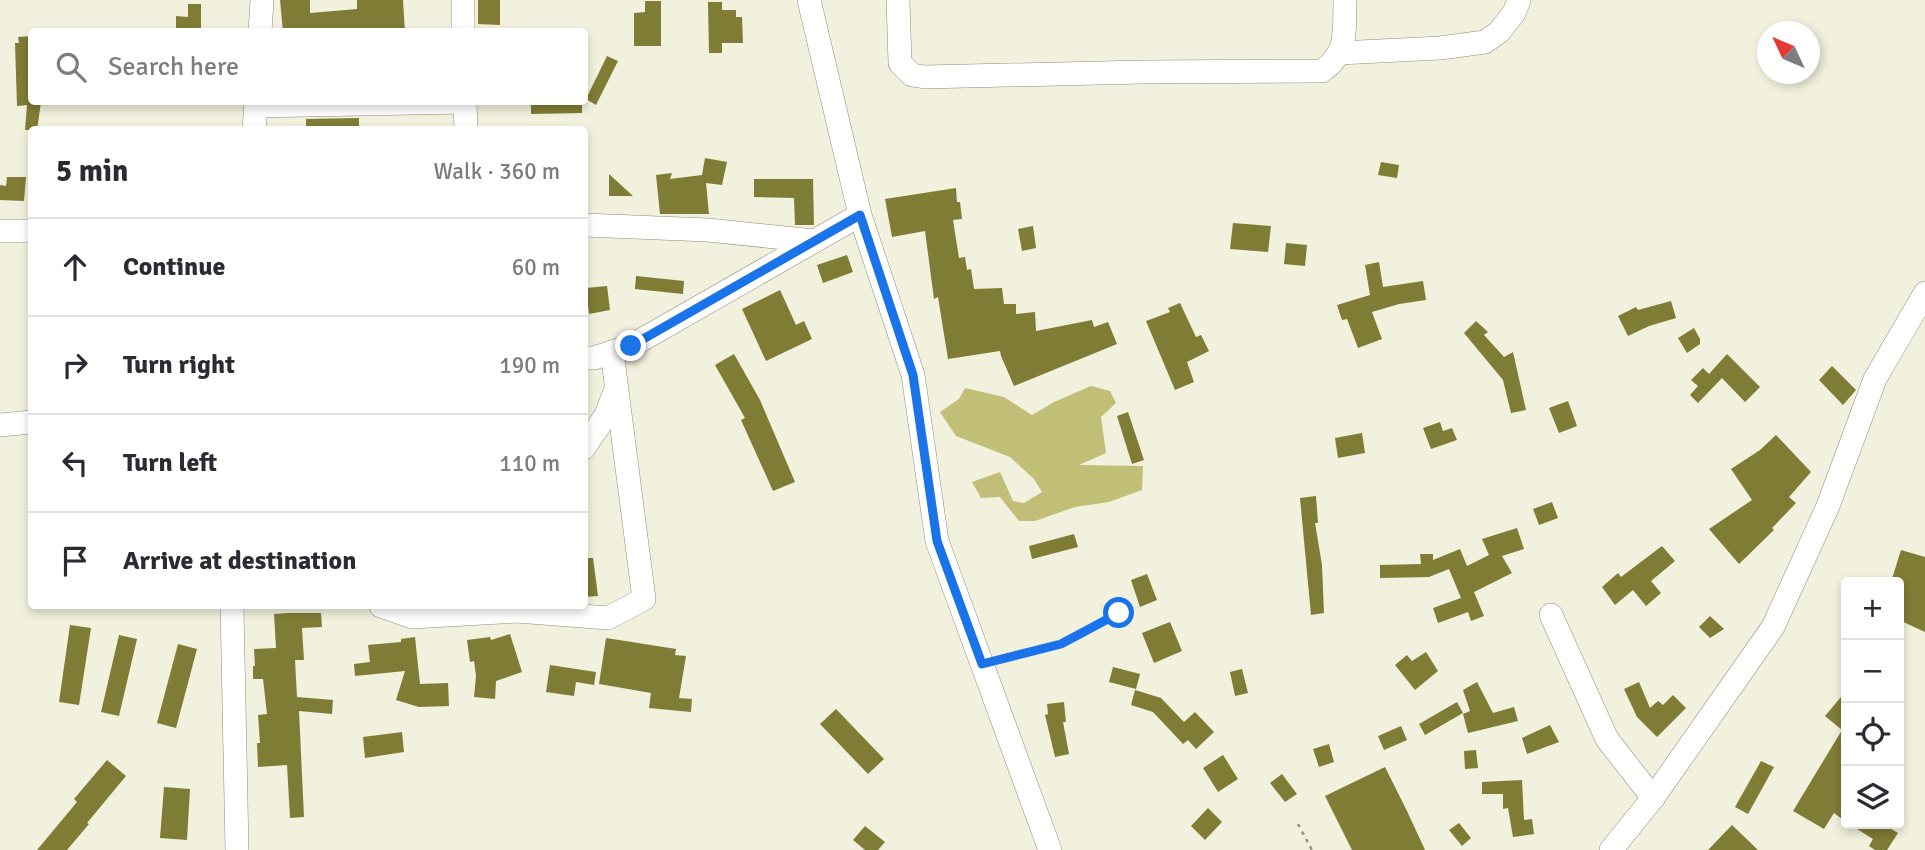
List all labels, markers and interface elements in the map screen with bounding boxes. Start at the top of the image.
north arrow [1757,21,1820,84]
search box [28,28,588,105]
icon: search [52,48,90,86]
text: Search here [108,51,239,83]
text: 5 min [56,153,128,190]
text: Walk · 360 m [434,157,560,186]
icon: ahead [56,248,94,286]
text: Continue [123,251,225,283]
text: 60 m [512,253,560,282]
route end [615,330,646,361]
icon: right [56,346,94,384]
text: Turn right [123,349,235,381]
text: 190 m [499,351,560,380]
icon: left [56,444,94,482]
text: Turn left [123,447,217,479]
text: 110 m [499,449,560,478]
icon: arrive [56,542,94,580]
text: Arrive at destination [123,545,356,577]
map controls [1841,577,1904,829]
button: + [1841,577,1904,640]
route start [1103,597,1134,628]
button: − [1841,640,1904,703]
button: locate [1841,703,1904,766]
button: layers [1841,766,1904,829]

